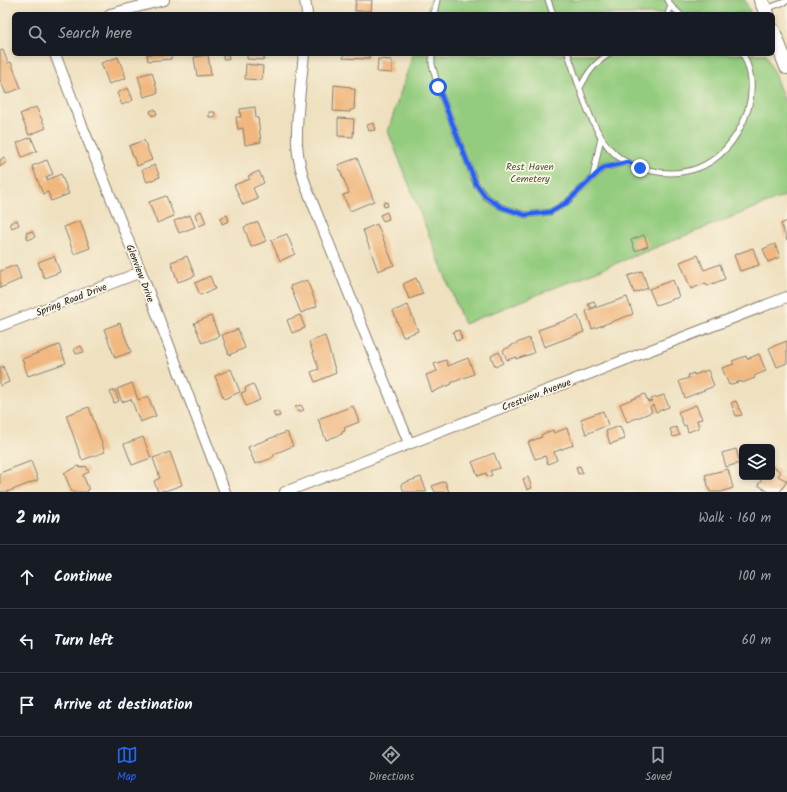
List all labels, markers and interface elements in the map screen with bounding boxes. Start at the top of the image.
search box [12,12,775,56]
text: Search here [58,22,132,46]
icon: search [26,23,48,45]
route start [429,78,447,96]
park label: Rest Haven Cemetery [506,159,554,187]
route end [631,159,649,177]
street label: Glenview Drive [122,242,159,305]
street label: Spring Road Drive [34,279,110,321]
street label: Crestview Avenue [499,374,574,416]
map controls [739,444,775,480]
button: layers [739,444,775,480]
text: 2 min [16,505,60,532]
text: Walk · 160 m [699,508,771,529]
text: Continue [54,565,112,589]
icon: ahead [16,566,38,588]
text: 100 m [738,566,771,587]
text: Turn left [54,629,114,653]
icon: left [16,630,38,652]
text: 60 m [742,630,771,651]
text: Arrive at destination [54,693,193,717]
icon: arrive [16,694,38,716]
tab: Map [116,744,138,786]
tab: Directions [369,744,414,786]
tab: Saved [645,744,671,786]

